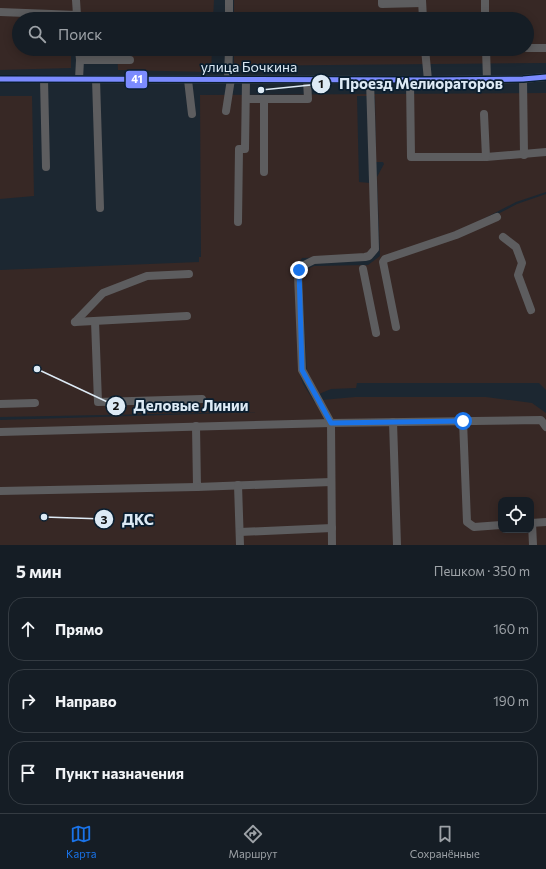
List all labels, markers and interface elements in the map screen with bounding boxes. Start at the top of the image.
search box [12,12,534,56]
icon: search [26,23,48,45]
text: Поиск [58,25,102,43]
street label: улица Бочкина [201,58,297,75]
line badge: 41 [125,70,148,89]
callout: Проезд Мелиораторов [311,70,511,97]
text: 41 [131,72,143,85]
text: Проезд Мелиораторов [339,74,503,92]
text: 1 [318,76,324,90]
route end [290,261,308,279]
callout: Деловые Линии [106,393,257,420]
text: Деловые Линии [134,396,248,414]
text: 2 [113,398,120,412]
route start [454,412,472,430]
map controls [498,497,534,533]
button: locate [498,497,534,533]
callout: ДКС [94,506,162,533]
text: ДКС [122,510,154,528]
text: 3 [101,512,108,526]
text: 5 мин [16,561,62,582]
text: Пешком · 350 m [434,563,530,579]
icon: ahead [17,618,39,640]
text: Прямо [55,620,103,638]
text: 160 m [493,621,529,637]
icon: right [17,690,39,712]
text: Направо [55,692,117,710]
text: 190 m [493,693,529,709]
icon: arrive [17,762,39,784]
text: Пункт назначения [55,764,184,782]
tab: Карта [66,823,96,860]
tab: Маршрут [229,823,277,860]
tab: Сохранённые [410,823,480,860]

